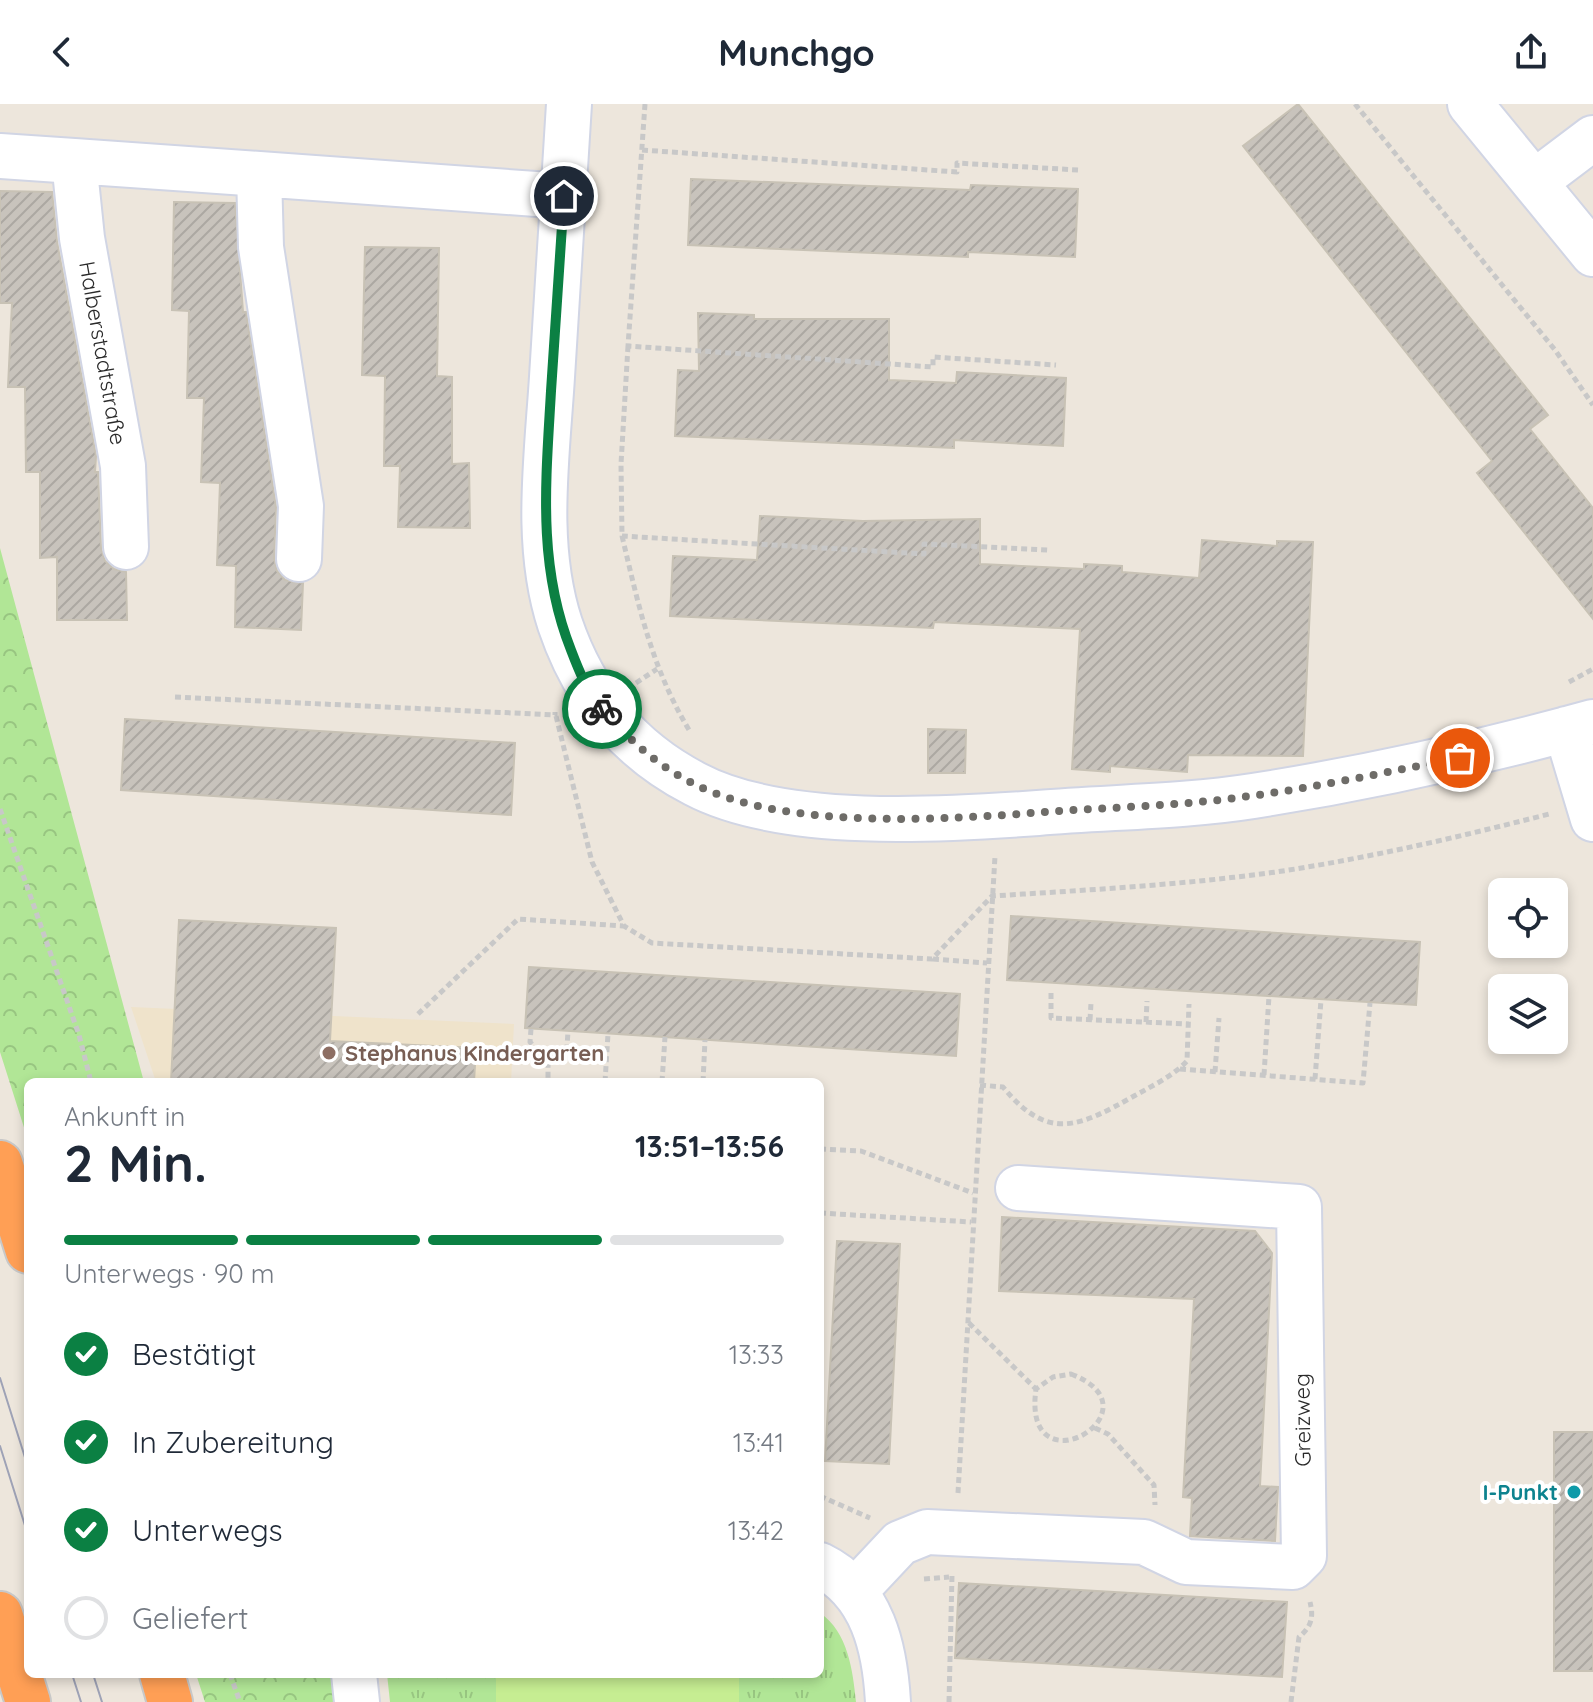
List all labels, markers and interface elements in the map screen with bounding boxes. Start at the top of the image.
icon: back [40,30,84,74]
text: Munchgo [718,30,875,75]
icon: share [1509,30,1553,74]
pin [530,162,598,230]
icon: home [542,174,586,218]
street label: Halberstadtstraße [73,259,133,447]
courier [562,669,642,749]
icon: bike [580,687,624,731]
pin [1426,724,1494,792]
icon: bag [1438,736,1482,780]
map controls [1488,878,1568,1054]
button: locate [1488,878,1568,958]
button: layers [1488,974,1568,1054]
place label: Stephanus Kindergarten [345,1039,604,1067]
marker: Stephanus Kindergarten [320,1044,338,1062]
text: Ankunft in [64,1100,185,1133]
text: 13:51–13:56 [635,1127,784,1165]
text: 2 Min. [64,1130,207,1195]
text: Unterwegs · 90 m [64,1257,275,1290]
icon: check [64,1332,108,1376]
text: Bestätigt [132,1335,256,1373]
text: 13:33 [729,1338,784,1371]
street label: Greizweg [1287,1373,1317,1467]
icon: check [64,1420,108,1464]
text: In Zubereitung [132,1423,334,1461]
text: 13:41 [733,1426,784,1459]
place label: I-Punkt [1483,1478,1558,1506]
marker: I-Punkt [1565,1483,1583,1501]
icon: check [64,1508,108,1552]
text: Unterwegs [132,1511,283,1549]
text: 13:42 [728,1514,784,1547]
text: Geliefert [132,1599,248,1637]

